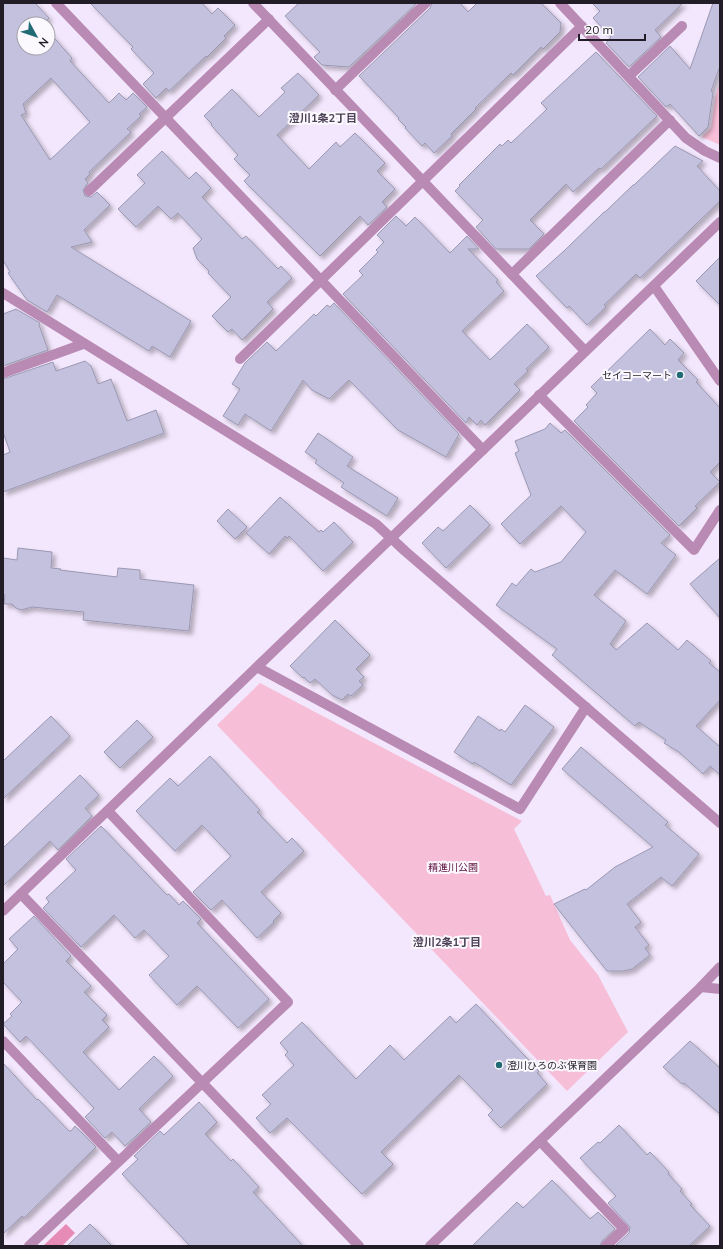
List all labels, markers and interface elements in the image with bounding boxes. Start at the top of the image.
north arrow [16,16,56,56]
scale bar [579,16,645,42]
text: 20 m [585,22,613,37]
text: N [36,35,52,50]
district label: 澄川1条2丁目 [289,111,357,125]
place label: セイコーマート [602,369,672,382]
marker: セイコーマート [675,370,685,380]
park label: 精進川公園 [428,861,478,874]
district label: 澄川2条1丁目 [413,935,481,949]
place label: 澄川ひろのぶ保育園 [507,1059,597,1072]
marker: 澄川ひろのぶ保育園 [494,1060,504,1070]

